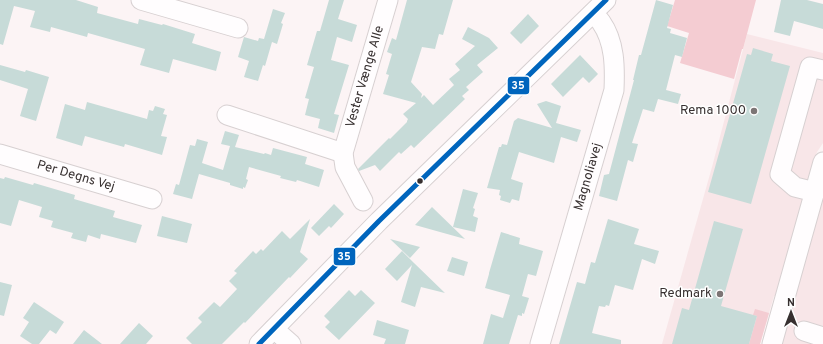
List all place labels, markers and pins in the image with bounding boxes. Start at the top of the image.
place label: Rema 1000 [680,103,746,119]
marker: Rema 1000 [749,106,759,116]
unlabelled marker [415,176,425,186]
place label: Redmark [659,286,712,302]
marker: Redmark [715,289,725,299]

